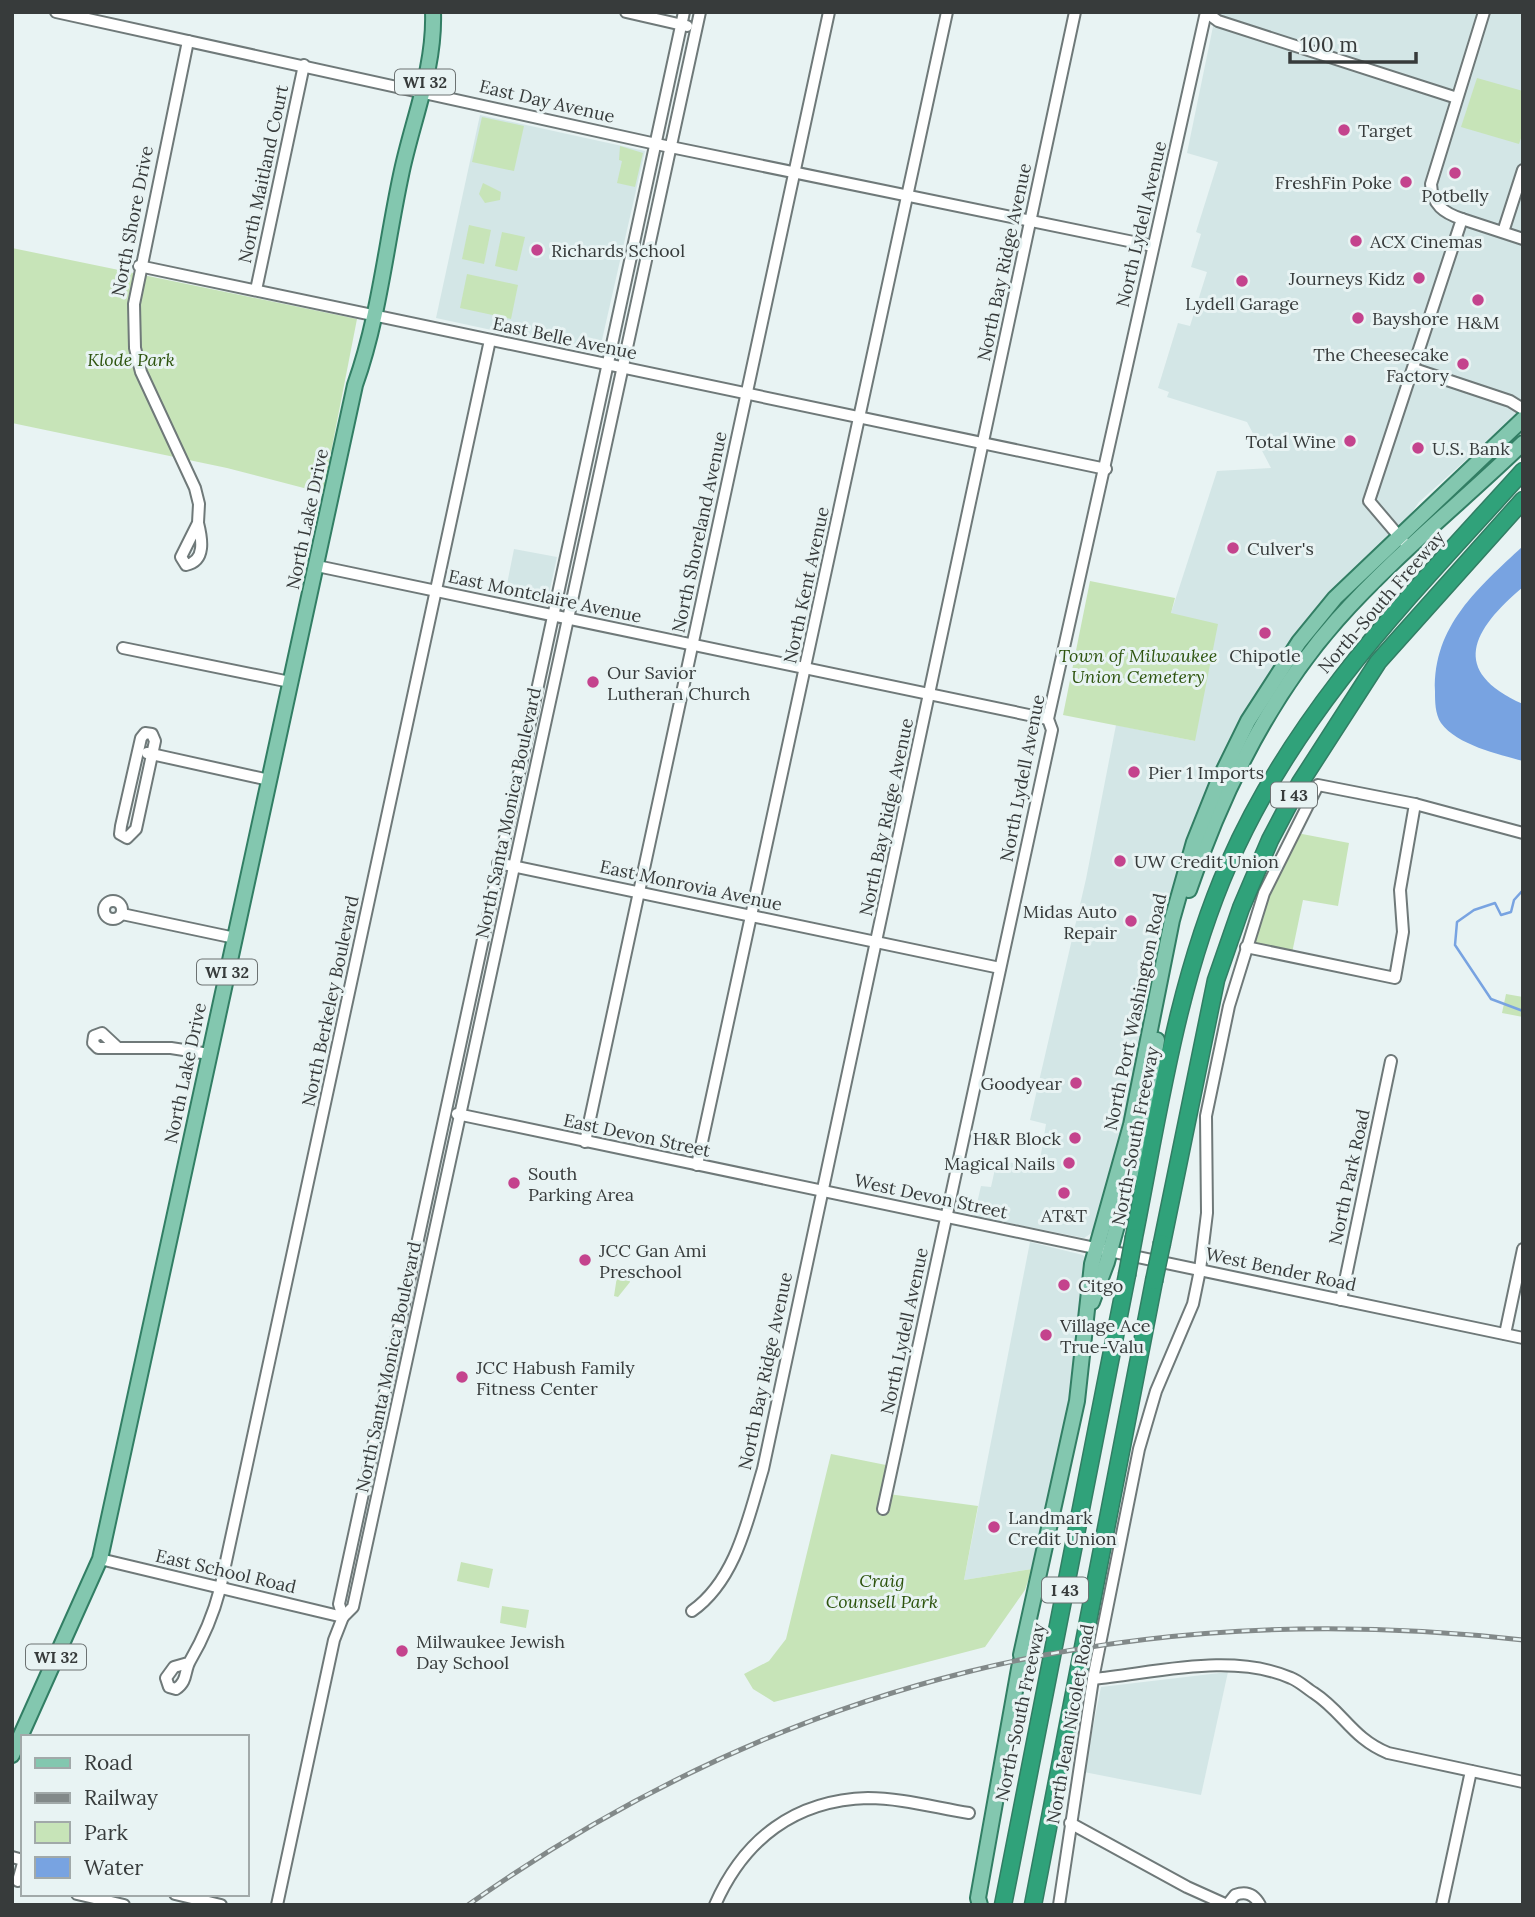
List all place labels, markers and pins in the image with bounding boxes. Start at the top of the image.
place label: Target [1358,119,1413,142]
marker: Target [1336,122,1352,138]
marker: Potbelly [1447,165,1463,181]
place label: FreshFin Poke [1275,171,1392,194]
marker: FreshFin Poke [1398,174,1414,190]
place label: Potbelly [1421,184,1489,207]
place label: ACX Cinemas [1369,230,1482,253]
marker: ACX Cinemas [1348,233,1364,249]
place label: Richards School [551,239,685,262]
marker: Richards School [529,242,545,258]
place label: Journeys Kidz [1288,267,1405,290]
marker: Journeys Kidz [1411,270,1427,286]
marker: Lydell Garage [1234,273,1250,289]
place label: Lydell Garage [1185,292,1299,315]
marker: H&M [1470,292,1486,308]
place label: Bayshore [1372,307,1449,330]
marker: Bayshore [1350,310,1366,326]
place label: H&M [1456,311,1500,334]
place label: The Cheesecake Factory [1313,343,1449,387]
marker: The Cheesecake Factory [1455,356,1471,372]
place label: Total Wine [1246,430,1336,453]
marker: Total Wine [1342,433,1358,449]
place label: U.S. Bank [1432,437,1510,460]
marker: U.S. Bank [1410,440,1426,456]
place label: Culver's [1247,537,1314,560]
marker: Culver's [1225,540,1241,556]
marker: Chipotle [1257,625,1273,641]
place label: Chipotle [1229,644,1301,667]
place label: Our Savior Lutheran Church [607,661,751,705]
marker: Our Savior Lutheran Church [585,674,601,690]
place label: Pier 1 Imports [1148,761,1264,784]
marker: Pier 1 Imports [1126,764,1142,780]
place label: UW Credit Union [1134,850,1279,873]
marker: UW Credit Union [1112,853,1128,869]
place label: Midas Auto Repair [1023,900,1117,944]
marker: Midas Auto Repair [1123,913,1139,929]
place label: Goodyear [980,1072,1062,1095]
marker: Goodyear [1068,1075,1084,1091]
place label: H&R Block [973,1127,1061,1150]
marker: H&R Block [1067,1130,1083,1146]
place label: Magical Nails [944,1152,1055,1175]
marker: Magical Nails [1061,1155,1077,1171]
place label: South Parking Area [528,1162,634,1206]
marker: South Parking Area [506,1175,522,1191]
marker: AT&T [1056,1185,1072,1201]
place label: AT&T [1040,1204,1087,1227]
place label: JCC Gan Ami Preschool [598,1239,707,1283]
marker: JCC Gan Ami Preschool [577,1252,593,1268]
place label: Citgo [1078,1274,1123,1297]
marker: Citgo [1056,1277,1072,1293]
place label: Village Ace True-Valu [1059,1314,1151,1358]
marker: Village Ace True-Valu [1038,1327,1054,1343]
place label: JCC Habush Family Fitness Center [475,1356,635,1400]
marker: JCC Habush Family Fitness Center [454,1369,470,1385]
place label: Landmark Credit Union [1008,1506,1117,1550]
marker: Landmark Credit Union [986,1519,1002,1535]
place label: Milwaukee Jewish Day School [416,1630,565,1674]
marker: Milwaukee Jewish Day School [394,1643,410,1659]

